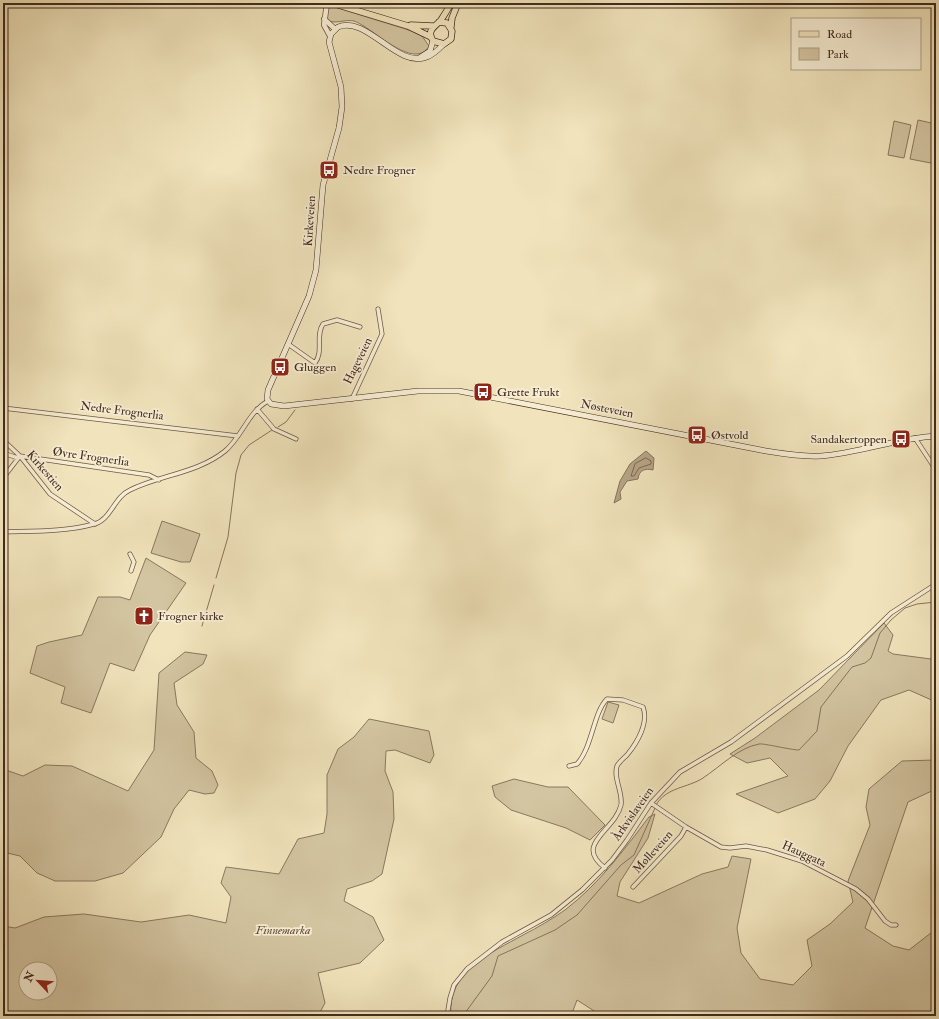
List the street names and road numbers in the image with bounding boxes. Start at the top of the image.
street label: Kirkeveien [301,195,319,247]
street label: Hageveien [340,335,376,387]
street label: Nøsteveien [579,397,635,421]
street label: Nedre Frognerlia [80,398,165,424]
street label: Øvre Frognerlia [52,444,131,470]
street label: Kirkestien [23,448,67,494]
street label: Årkvislaveien [608,784,657,845]
street label: Mølleveien [630,827,676,877]
street label: Hauggata [780,838,829,871]

